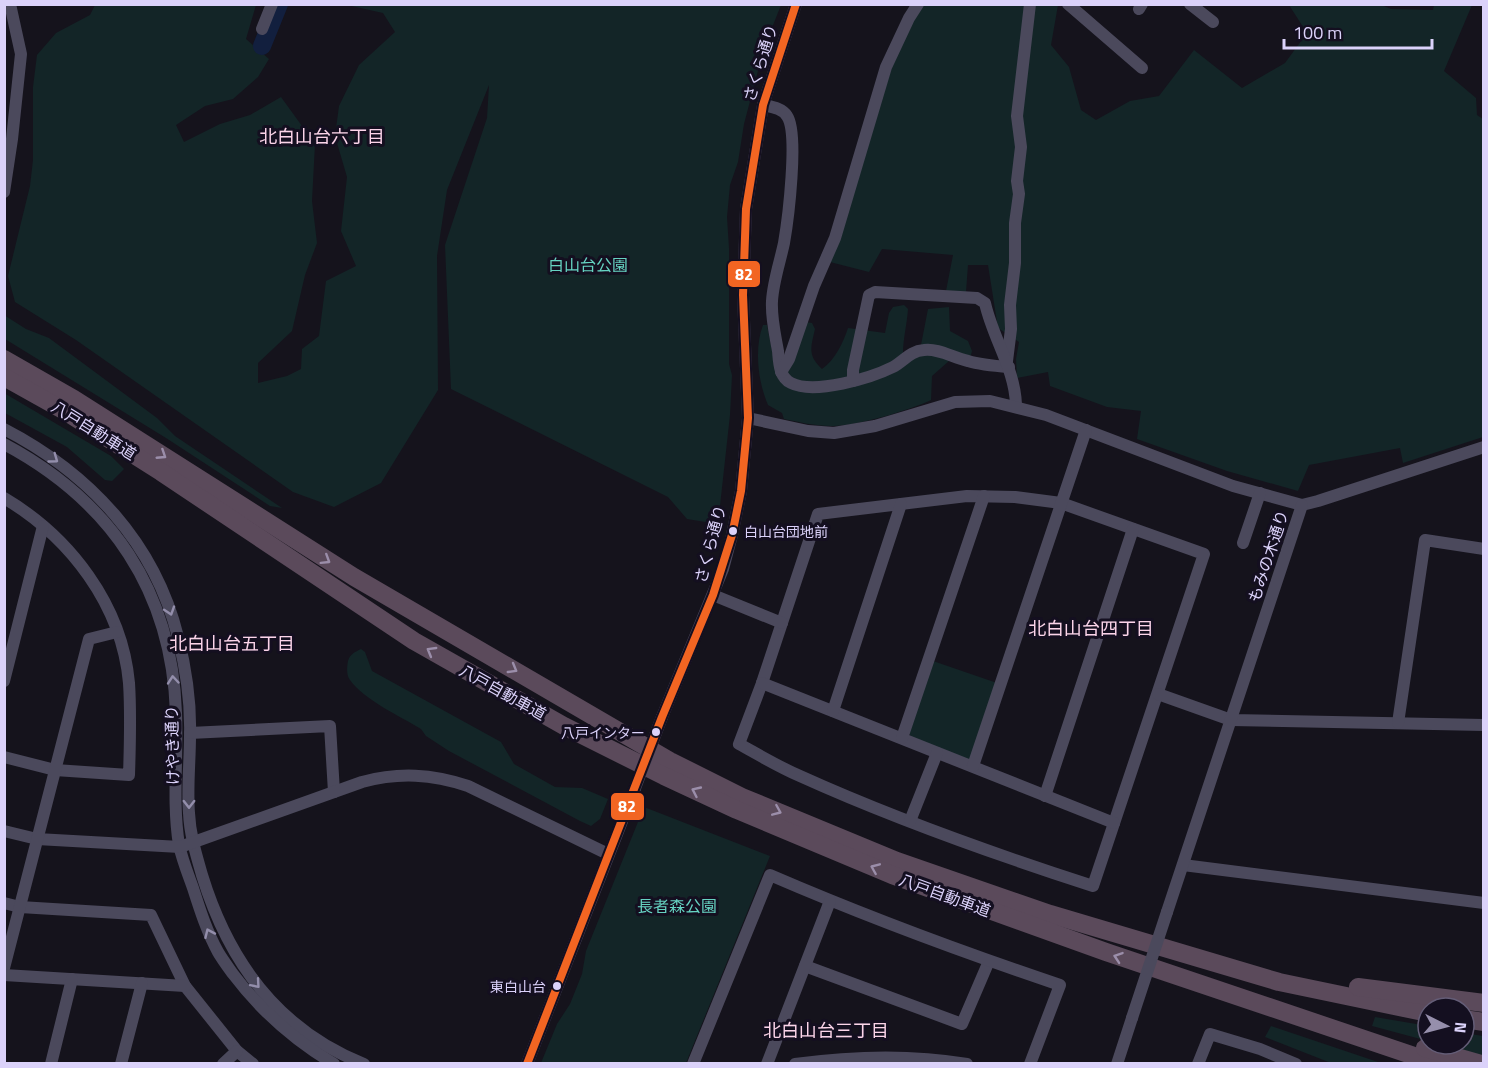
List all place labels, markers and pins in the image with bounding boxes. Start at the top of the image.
place label: 白山台団地前 [744,521,828,542]
marker: 白山台団地前 [727,525,739,537]
place label: 八戸インター [561,722,645,743]
marker: 八戸インター [650,726,662,738]
place label: 東白山台 [490,976,546,997]
marker: 東白山台 [551,980,563,992]

